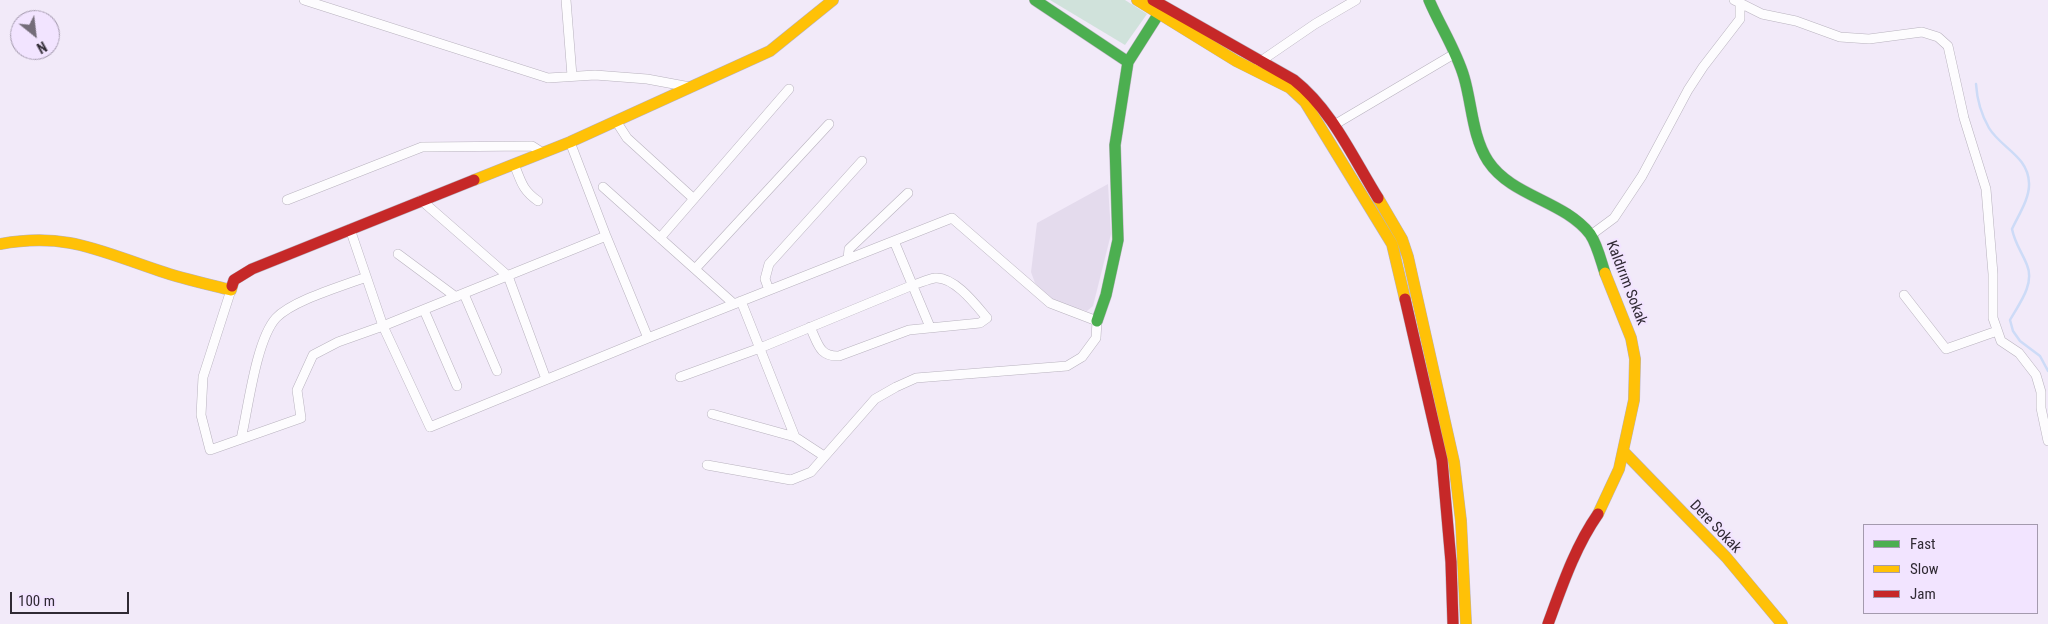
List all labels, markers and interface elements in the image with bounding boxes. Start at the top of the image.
north arrow [10,10,60,60]
text: N [34,38,49,56]
street label: Kaldırım Sokak [1602,238,1650,328]
street label: Dere Sokak [1685,497,1745,557]
legend [1863,524,2038,614]
text: Fast [1910,535,1935,553]
text: Slow [1910,560,1939,578]
scale bar [12,582,131,614]
text: Jam [1910,585,1936,603]
text: 100 m [18,592,55,610]

